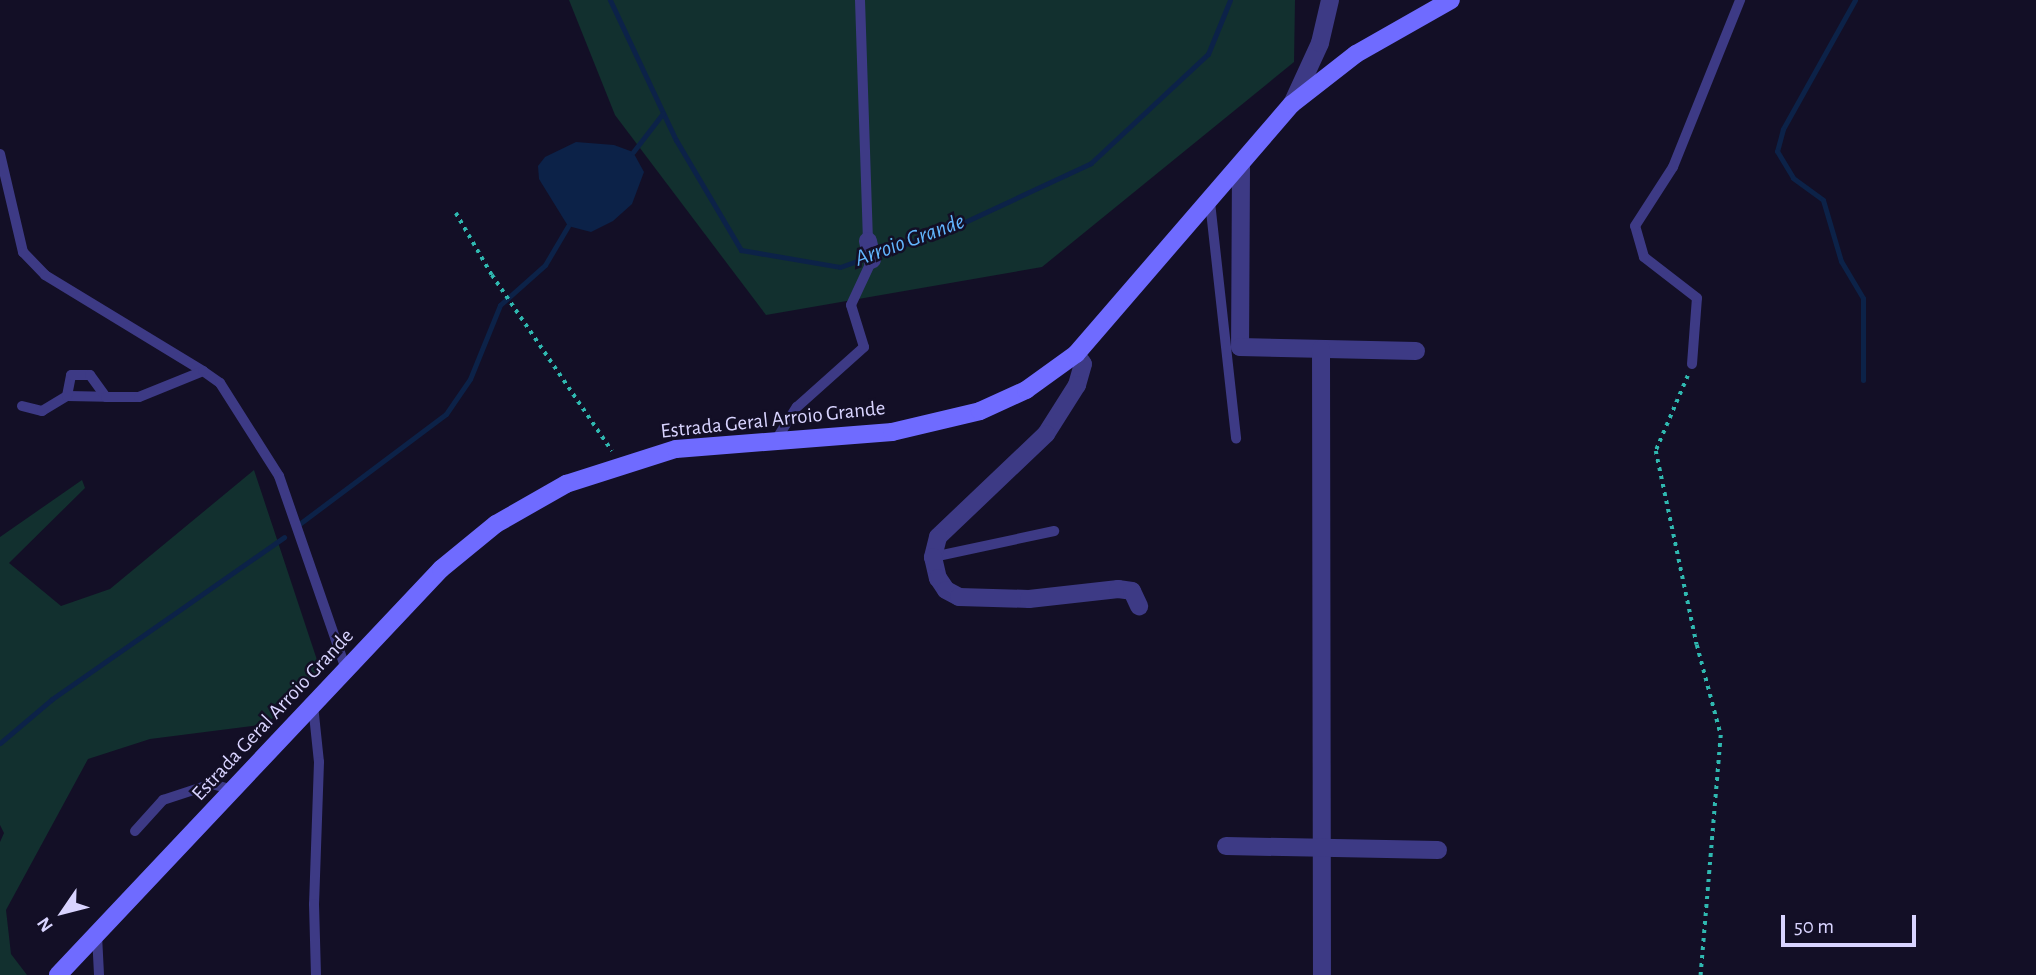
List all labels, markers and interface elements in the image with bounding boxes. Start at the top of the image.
water label: Arroio Grande [851,208,969,274]
street label: Estrada Geral Arroio Grande [659,396,887,444]
street label: Estrada Geral Arroio Grande [187,624,359,806]
north arrow [28,877,98,947]
scale bar [1784,902,1919,946]
text: N [34,913,57,935]
text: 50 m [1794,916,1834,937]

